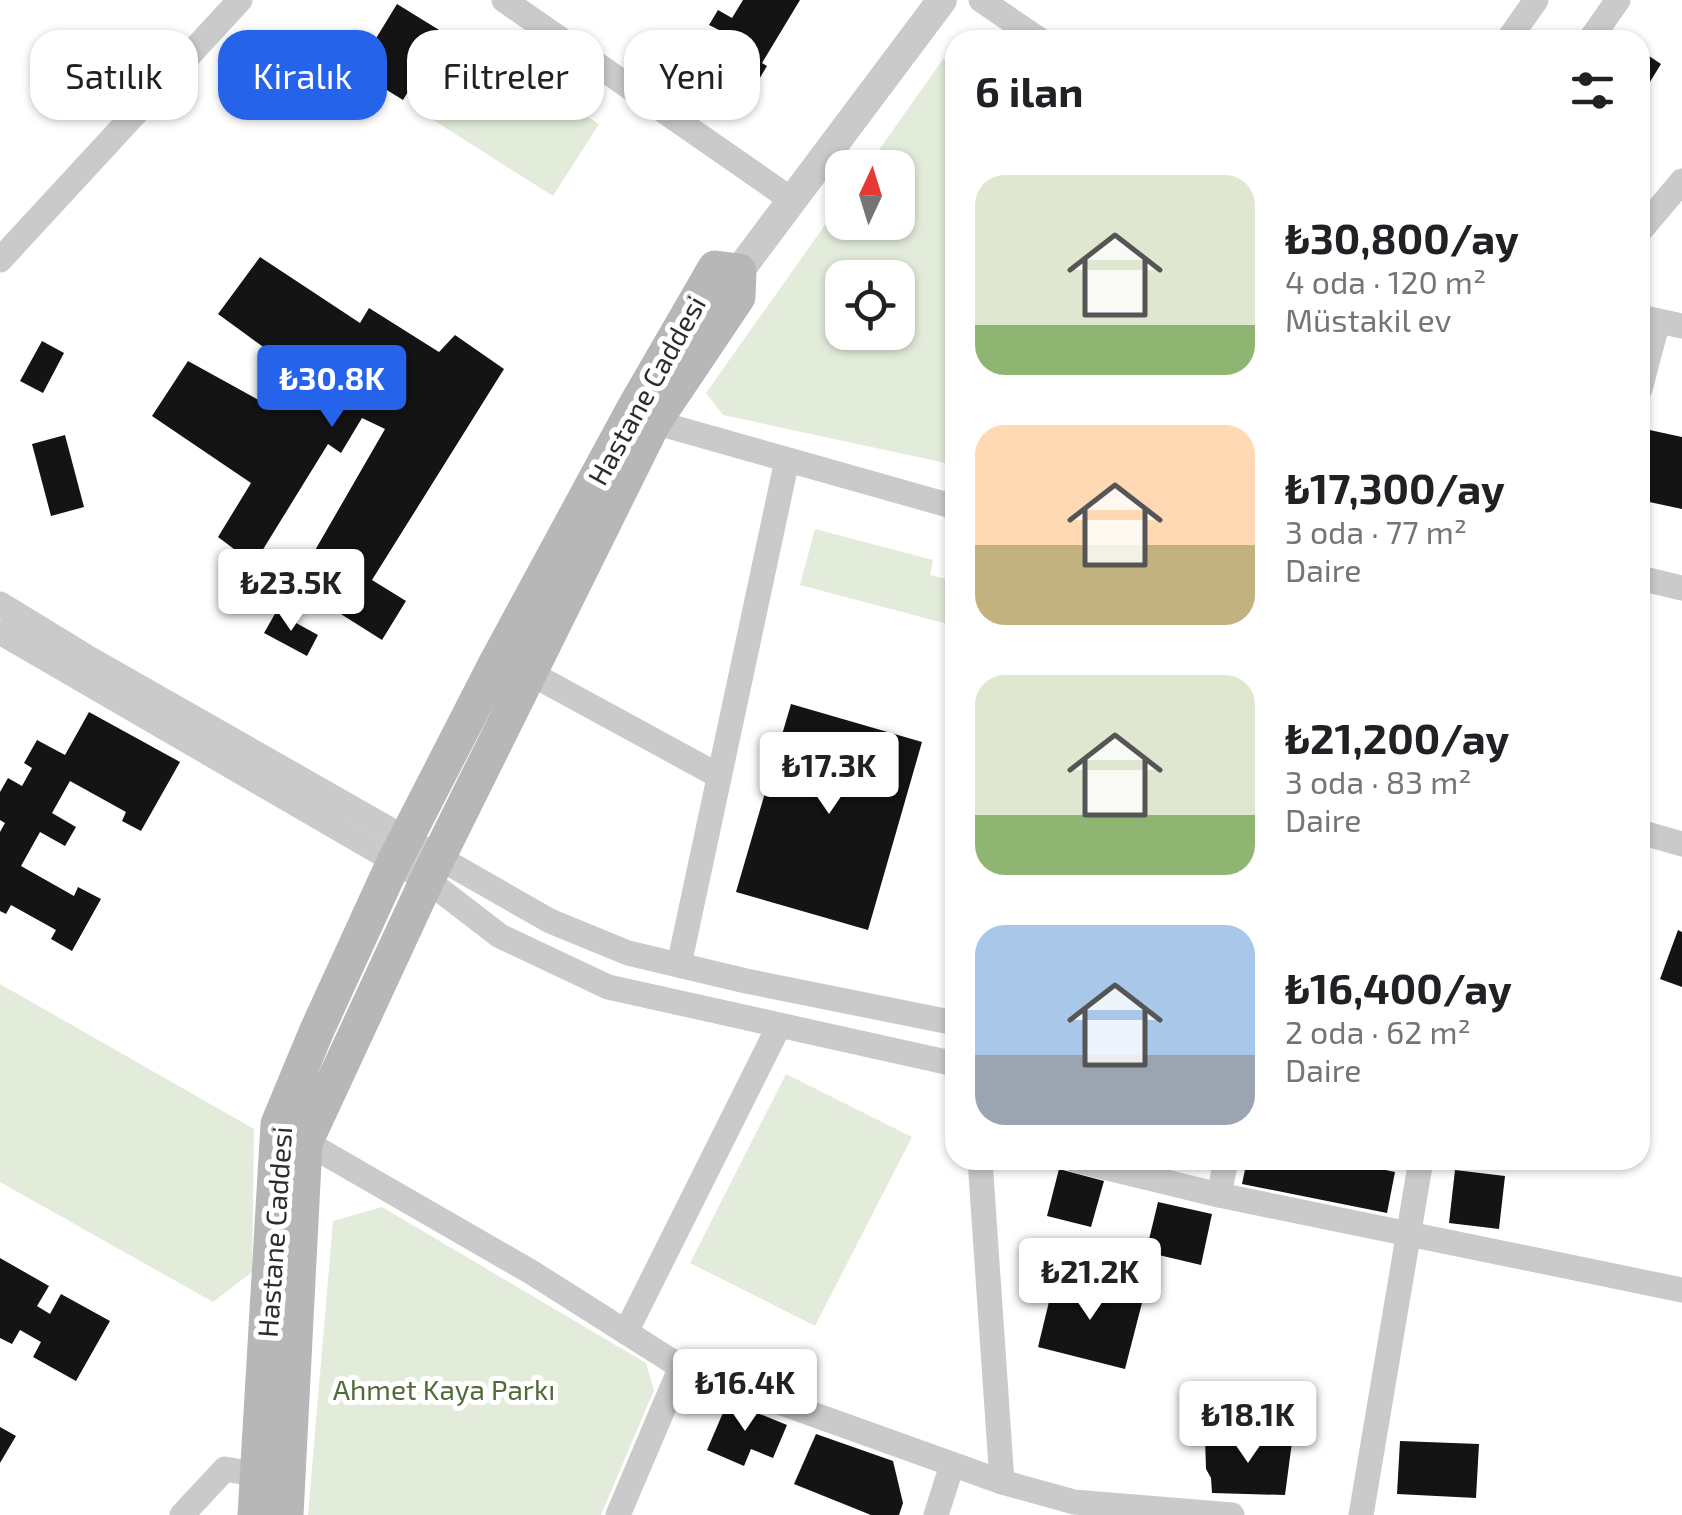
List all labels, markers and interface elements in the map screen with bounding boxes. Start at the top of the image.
chip: Satılık [30,30,198,120]
chip: Kiralık [218,30,387,120]
chip: Filtreler [407,30,604,120]
chip: Yeni [624,30,760,120]
icon: filters [1565,63,1620,118]
text: 6 ilan [975,65,1083,115]
north arrow [825,150,915,240]
map controls [825,150,915,350]
text: ₺30,800/ay [1285,212,1519,262]
icon: home [1055,215,1175,335]
button: locate [825,260,915,350]
text: 4 oda · 120 m² [1285,262,1486,300]
street label: Hastane Caddesi [580,289,712,491]
text: Müstakil ev [1285,300,1451,338]
pin: ₺30.8K [251,345,413,430]
text: ₺30.8K [279,358,385,396]
text: ₺17,300/ay [1285,462,1505,512]
icon: home [1055,465,1175,585]
text: 3 oda · 77 m² [1285,512,1467,550]
pin: ₺23.5K [210,549,372,634]
text: Daire [1285,550,1361,588]
text: ₺23.5K [240,562,342,600]
text: ₺21,200/ay [1285,712,1509,762]
icon: home [1055,715,1175,835]
pin: ₺17.3K [748,732,910,817]
text: ₺17.3K [782,745,876,783]
text: 3 oda · 83 m² [1285,762,1471,800]
text: Daire [1285,800,1361,838]
text: ₺16,400/ay [1285,962,1512,1012]
icon: home [1055,965,1175,1085]
text: 2 oda · 62 m² [1285,1012,1471,1050]
text: Daire [1285,1050,1361,1088]
street label: Hastane Caddesi [250,1125,298,1339]
pin: ₺21.2K [1009,1238,1171,1323]
text: ₺21.2K [1041,1251,1139,1289]
pin: ₺16.4K [664,1349,826,1434]
text: ₺16.4K [695,1362,795,1400]
park label: Ahmet Kaya Parkı [333,1372,555,1406]
pin: ₺18.1K [1167,1381,1329,1466]
text: ₺18.1K [1201,1394,1295,1432]

